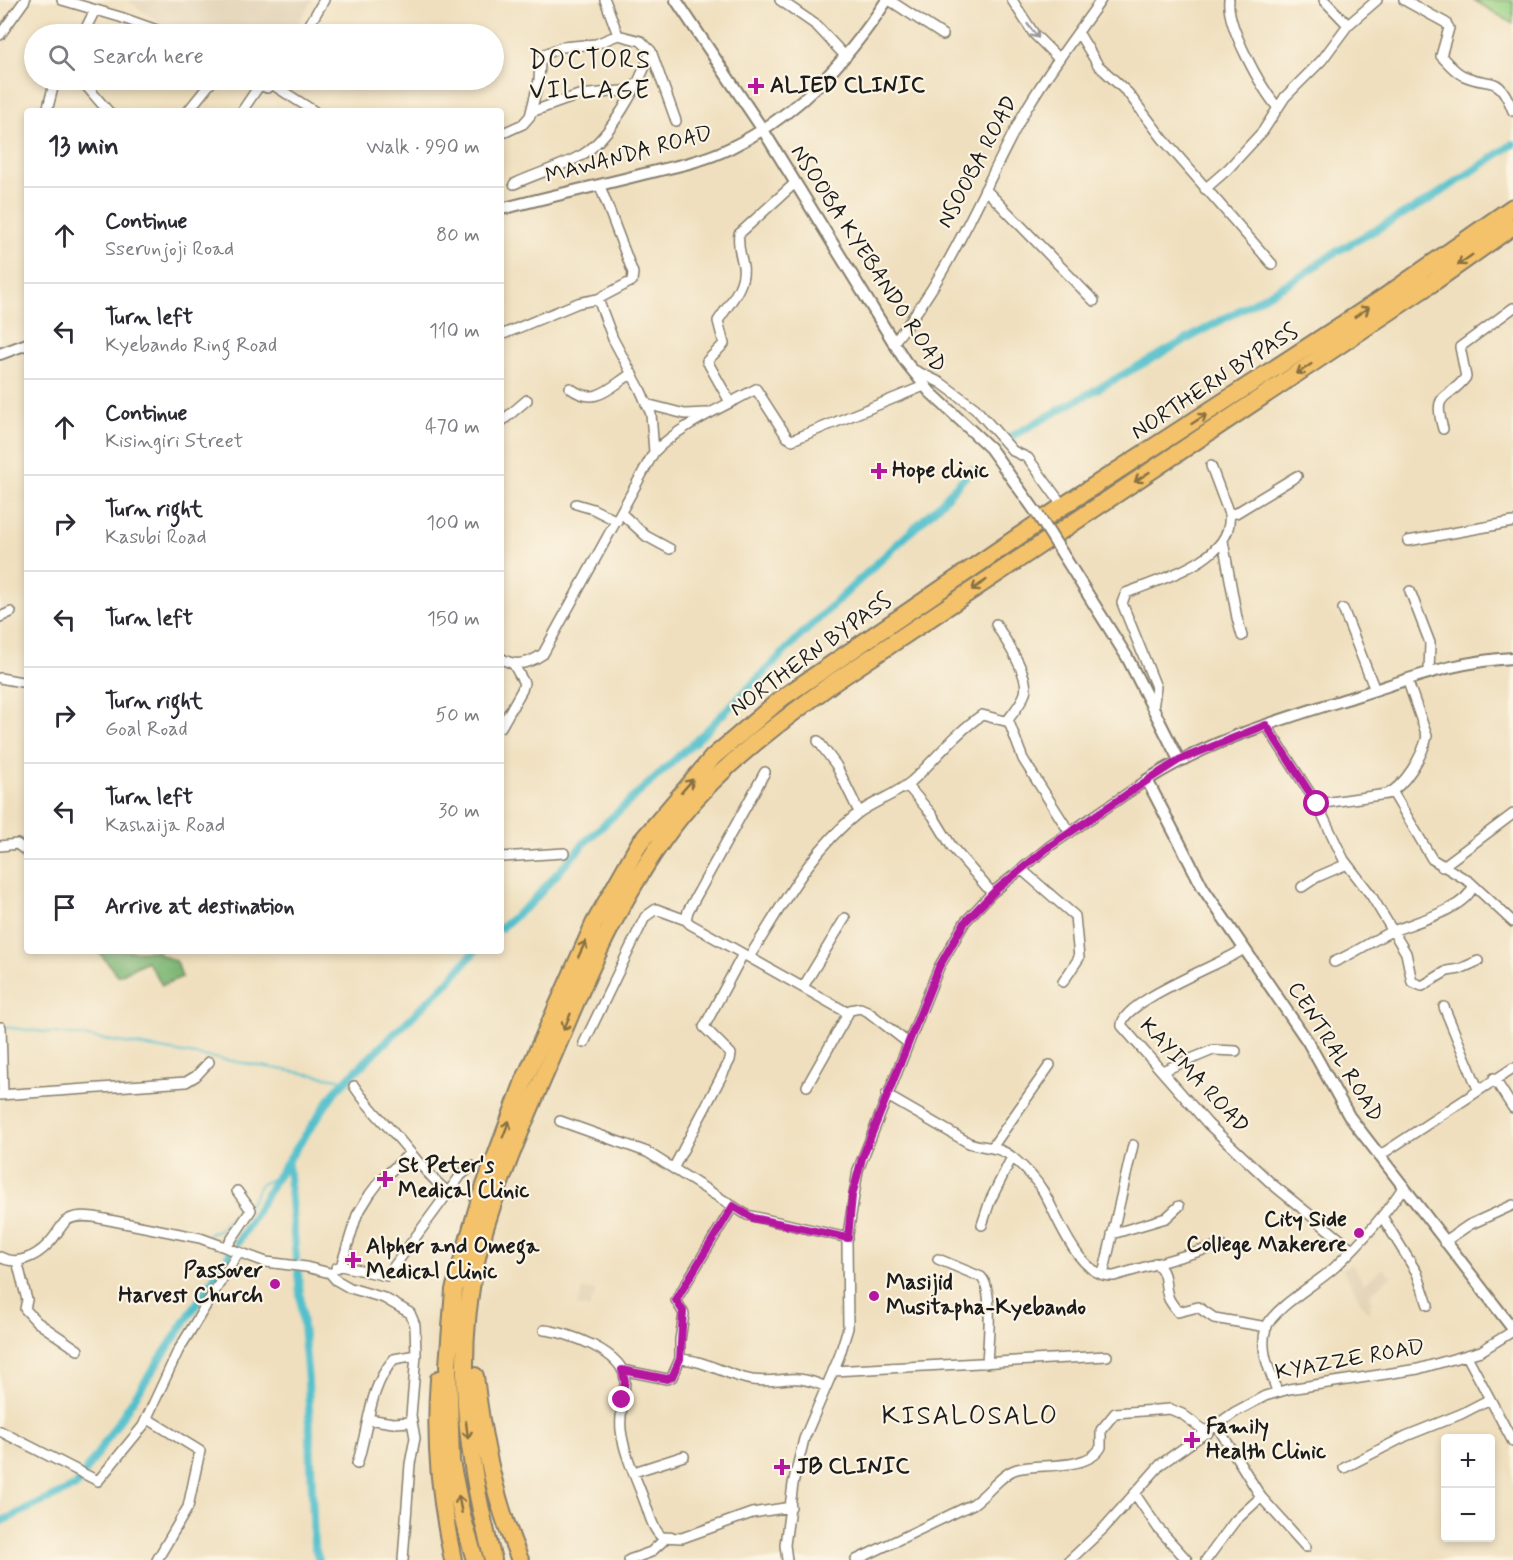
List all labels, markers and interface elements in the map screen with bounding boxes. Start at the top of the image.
one-way arrow [1027,23,1040,39]
search box [24,24,504,90]
icon: search [45,41,78,74]
text: Search here [93,43,204,71]
district label: DOCTORS VILLAGE [528,44,652,108]
place label: ALIED CLINIC [770,72,926,100]
marker: ALIED CLINIC [747,77,765,95]
street label: NSOOBA ROAD [931,91,1025,233]
street label: MAWANDA ROAD [542,119,716,191]
text: 13 min [48,130,119,164]
text: Walk · 990 m [366,134,480,161]
street label: NSOOBA KYEBANDO ROAD [784,140,952,378]
text: Continue [105,208,187,236]
icon: ahead [48,219,81,252]
text: 80 m [436,222,480,249]
text: Sserunjoji Road [105,236,234,263]
one-way arrow [1458,254,1474,266]
text: Turn left [105,304,193,332]
one-way arrow [1353,306,1370,318]
icon: left [48,315,81,348]
text: 110 m [429,318,480,345]
street label: NORTHERN BYPASS [1126,318,1304,446]
text: Kyebando Ring Road [105,332,277,359]
one-way arrow [1296,363,1312,375]
text: Continue [105,400,187,428]
icon: ahead [48,411,81,444]
one-way arrow [1190,413,1207,425]
text: 470 m [425,414,480,441]
text: Kisingiri Street [105,428,243,455]
place label: Hope clinic [892,457,990,485]
marker: Hope clinic [870,462,888,480]
one-way arrow [1133,471,1150,484]
text: Turn right [105,496,203,524]
icon: right [48,507,81,540]
text: 100 m [426,510,480,537]
text: Kasubi Road [105,524,206,551]
one-way arrow [971,579,988,591]
street label: NORTHERN BYPASS [724,587,898,723]
icon: left [48,603,81,636]
text: Turn left [105,605,193,633]
text: 150 m [427,606,480,633]
text: Turn right [105,688,203,716]
icon: right [48,699,81,732]
text: 50 m [435,702,480,729]
text: Goal Road [105,716,188,743]
one-way arrow [680,779,694,794]
text: Turn left [105,784,193,812]
route start [1303,790,1329,816]
icon: left [48,795,81,828]
text: 30 m [438,798,480,825]
text: Kashaija Road [105,812,225,839]
icon: arrive [48,891,81,924]
text: Arrive at destination [105,893,295,921]
one-way arrow [576,941,588,959]
street label: CENTRAL ROAD [1281,977,1389,1127]
one-way arrow [561,1012,572,1031]
street label: KAYIMA ROAD [1133,1012,1255,1140]
one-way arrow [501,1120,512,1139]
place label: St Peter's Medical Clinic [398,1152,530,1205]
marker: St Peter's Medical Clinic [376,1170,394,1188]
place label: City Side College Makerere [1186,1206,1347,1260]
marker: City Side College Makerere [1352,1226,1366,1240]
place label: Alpher and Omega Medical Clinic [366,1233,540,1286]
marker: Alpher and Omega Medical Clinic [344,1251,362,1269]
place label: Passover Harvest Church [118,1257,264,1310]
place label: Masijid Musitapha-Kyebando [886,1269,1086,1322]
marker: Passover Harvest Church [268,1277,282,1291]
marker: Masijid Musitapha-Kyebando [867,1289,881,1303]
street label: KYAZZE ROAD [1273,1333,1427,1387]
route end [608,1386,634,1412]
district label: KISALOSALO [882,1400,1058,1434]
place label: Family Health Clinic [1206,1413,1327,1466]
one-way arrow [462,1420,473,1440]
marker: Family Health Clinic [1183,1431,1201,1449]
map controls [1441,1434,1495,1542]
button: + [1441,1434,1495,1488]
place label: JB CLINIC [796,1453,910,1481]
marker: JB CLINIC [773,1458,791,1476]
button: − [1441,1488,1495,1542]
one-way arrow [454,1494,465,1514]

